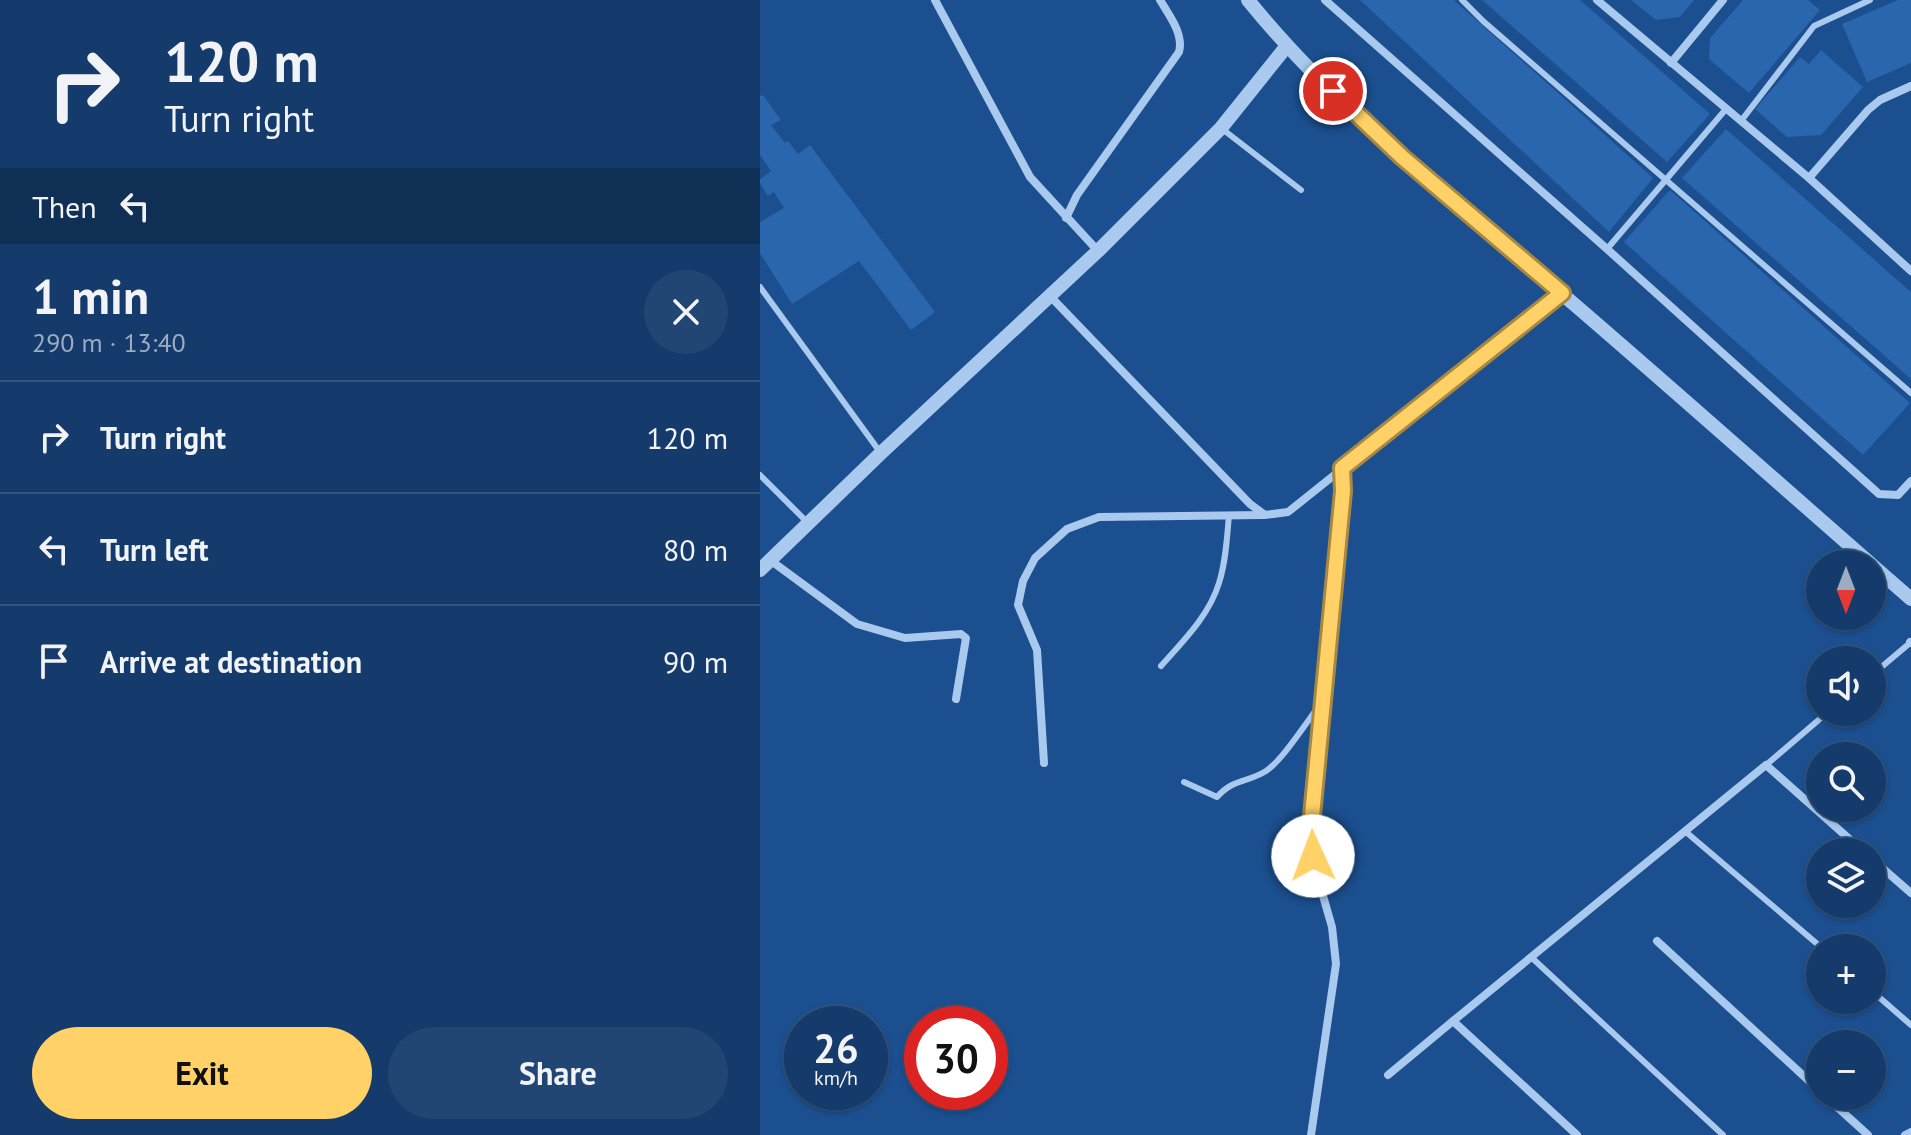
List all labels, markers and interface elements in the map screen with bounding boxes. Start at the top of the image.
text: 120 m [164,25,319,97]
icon: right [32,32,136,136]
pin [1299,57,1367,125]
icon: arrive [1311,69,1355,113]
text: Turn right [164,95,314,142]
icon: left [113,184,157,228]
text: Then [32,187,97,226]
text: 1 min [32,265,149,327]
button: close [644,270,728,354]
text: 290 m · 13:40 [32,326,186,359]
icon: right [32,415,76,459]
text: Turn right [100,418,226,457]
text: 120 m [647,418,728,457]
icon: left [32,527,76,571]
text: Turn left [100,530,208,569]
text: 80 m [663,530,728,569]
north arrow [1806,550,1886,630]
map controls [1806,550,1886,1110]
icon: arrive [32,639,76,683]
text: Arrive at destination [100,642,362,681]
text: 90 m [663,642,728,681]
button: sound [1806,646,1886,726]
button: search [1806,742,1886,822]
position arrow [1271,814,1355,898]
button: layers [1806,838,1886,918]
button: + [1806,934,1886,1014]
speed limit sign: 30 [904,1006,1008,1110]
text: 26 [813,1022,859,1074]
button: Exit [32,1027,372,1119]
button: Share [388,1027,728,1119]
button: − [1806,1030,1886,1110]
text: km/h [814,1065,858,1091]

